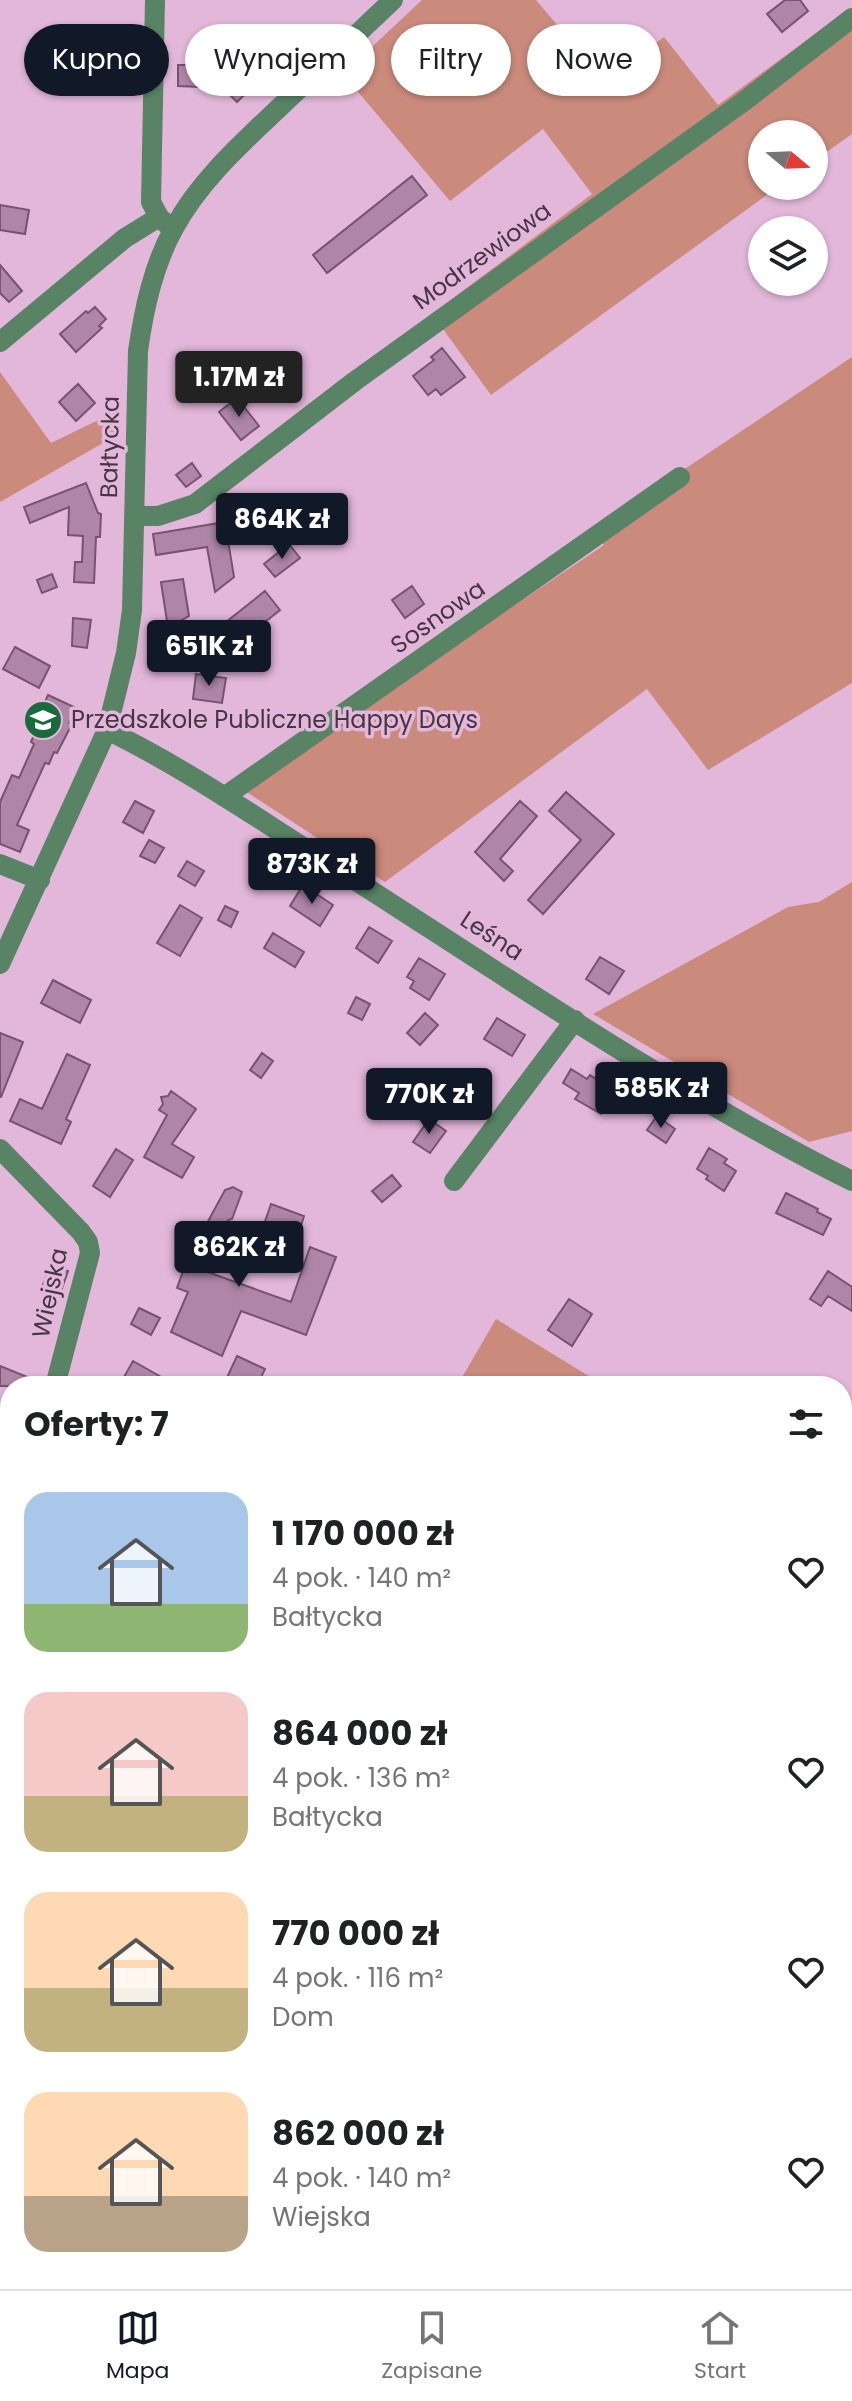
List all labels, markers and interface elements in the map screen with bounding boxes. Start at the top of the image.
chip: Kupno [24,24,169,96]
chip: Wynajem [185,24,375,96]
chip: Filtry [391,24,511,96]
chip: Nowe [527,24,661,96]
north arrow [748,120,828,200]
map controls [748,120,828,296]
street label: Modrzewiowa [406,194,558,317]
button: layers [748,216,828,296]
pin: 1.17M zł [156,351,322,419]
text: 1.17M zł [193,359,285,395]
street label: Bałtycka [92,396,127,498]
pin: 864K zł [208,493,356,561]
text: 864K zł [234,501,330,537]
street label: Sosnowa [384,572,492,661]
pin: 651K zł [135,620,283,688]
text: 651K zł [165,628,253,664]
school or university icon: Przedszkole Publiczne Happy Days [22,699,64,741]
place label: Przedszkole Publiczne Happy Days [71,703,478,736]
pin: 873K zł [238,838,386,906]
text: 873K zł [266,846,358,882]
street label: Leśna [454,903,530,968]
pin: 585K zł [587,1062,735,1130]
pin: 770K zł [355,1068,503,1136]
text: 585K zł [613,1070,709,1106]
text: 770K zł [384,1076,474,1112]
pin: 862K zł [165,1221,313,1289]
text: 862K zł [192,1229,286,1265]
street label: Wiejska [24,1245,75,1341]
text: Oferty: 7 [24,1400,169,1448]
icon: filters [784,1402,828,1446]
text: 1 170 000 zł [272,1509,454,1557]
icon: home [88,1524,184,1620]
icon: heart [784,1550,828,1594]
text: 4 pok. · 140 m² [272,1560,451,1596]
text: Bałtycka [272,1599,383,1635]
text: 864 000 zł [272,1709,447,1757]
icon: home [88,1724,184,1820]
icon: heart [784,1750,828,1794]
text: 4 pok. · 136 m² [272,1760,450,1796]
text: Bałtycka [272,1799,383,1835]
text: 770 000 zł [272,1909,439,1957]
icon: home [88,1924,184,2020]
icon: heart [784,1950,828,1994]
text: 4 pok. · 116 m² [272,1960,443,1996]
text: Dom [272,1999,334,2035]
text: 862 000 zł [272,2109,444,2157]
icon: home [88,2124,184,2220]
icon: heart [784,2150,828,2194]
text: 4 pok. · 140 m² [272,2160,451,2196]
text: Wiejska [272,2199,371,2235]
tab: Mapa [106,2306,169,2387]
tab: Zapisane [381,2306,482,2387]
tab: Start [694,2306,746,2387]

